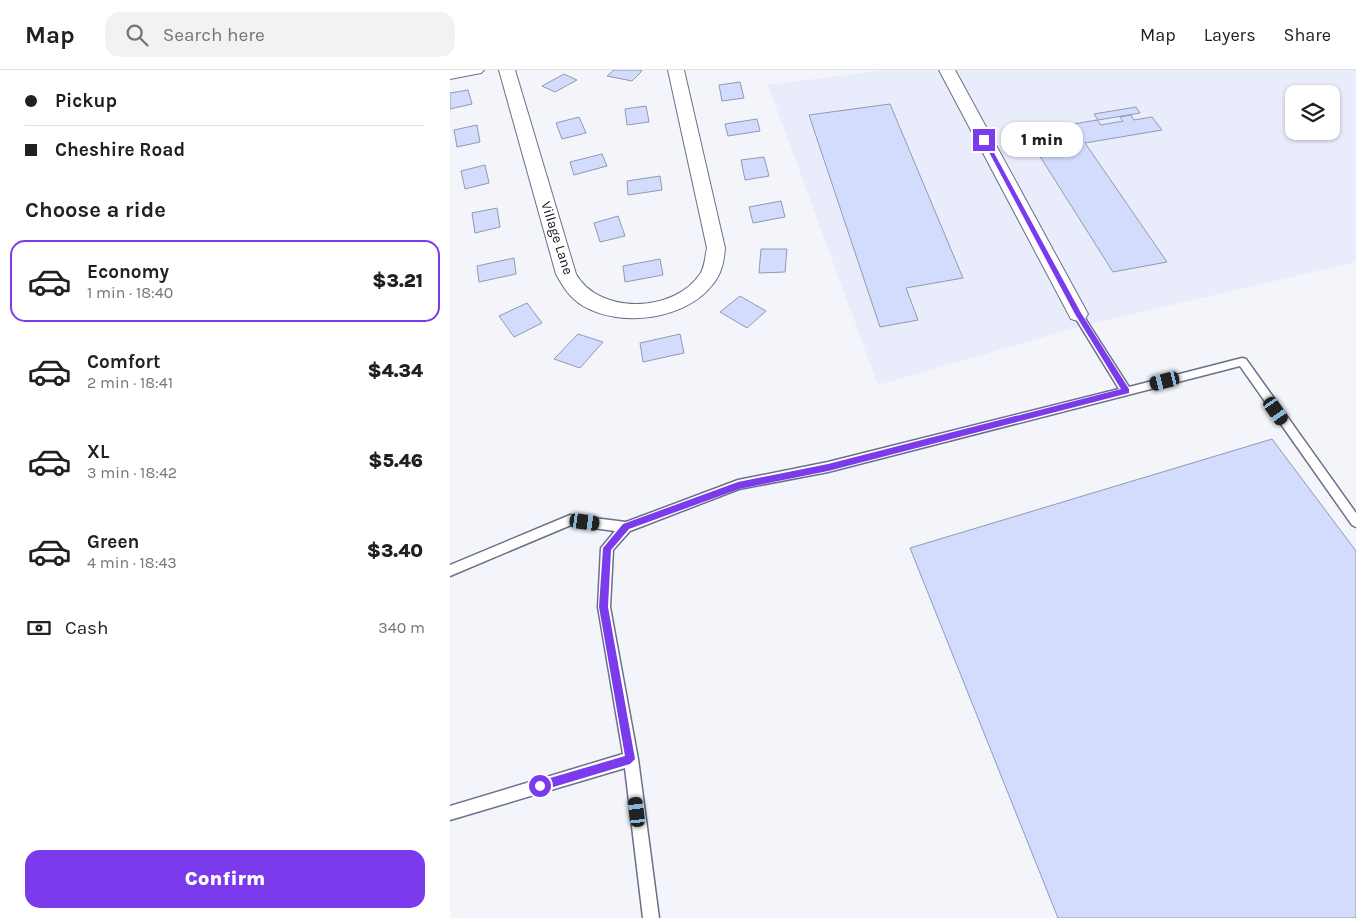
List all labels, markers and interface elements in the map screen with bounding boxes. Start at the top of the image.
search box [105,12,455,57]
text: Map [25,21,75,49]
icon: search [123,21,151,49]
text: Search here [163,24,265,46]
text: Map [1140,24,1176,46]
text: Layers [1204,24,1256,46]
text: Share [1284,24,1331,46]
map controls [1285,85,1340,140]
button: layers [1285,85,1340,140]
text: Pickup [55,90,117,112]
callout: 1 min [1002,122,1084,158]
route end [973,129,995,151]
text: 1 min [1021,130,1063,149]
text: Cheshire Road [55,139,185,161]
text: Choose a ride [25,197,166,223]
street label: Village Lane [537,199,577,277]
icon: car [27,259,72,304]
text: Economy [87,261,169,283]
text: $3.21 [372,270,423,292]
text: 1 min · 18:40 [87,283,173,302]
icon: car [27,349,72,394]
text: Comfort [87,351,161,373]
text: $4.34 [367,360,423,382]
car [1148,370,1181,392]
text: 2 min · 18:41 [87,373,173,392]
car [1261,394,1290,428]
icon: car [27,439,72,484]
text: XL [87,441,109,463]
text: $5.46 [368,450,423,472]
text: 3 min · 18:42 [87,463,177,482]
car [569,512,600,532]
icon: car [27,529,72,574]
text: Green [87,531,139,553]
text: $3.40 [367,540,423,562]
text: 4 min · 18:43 [87,553,177,572]
icon: cash [25,614,53,642]
text: Cash [65,617,109,639]
text: 340 m [378,618,425,637]
route start [529,775,551,797]
car [627,796,646,828]
button: Confirm [25,850,425,908]

